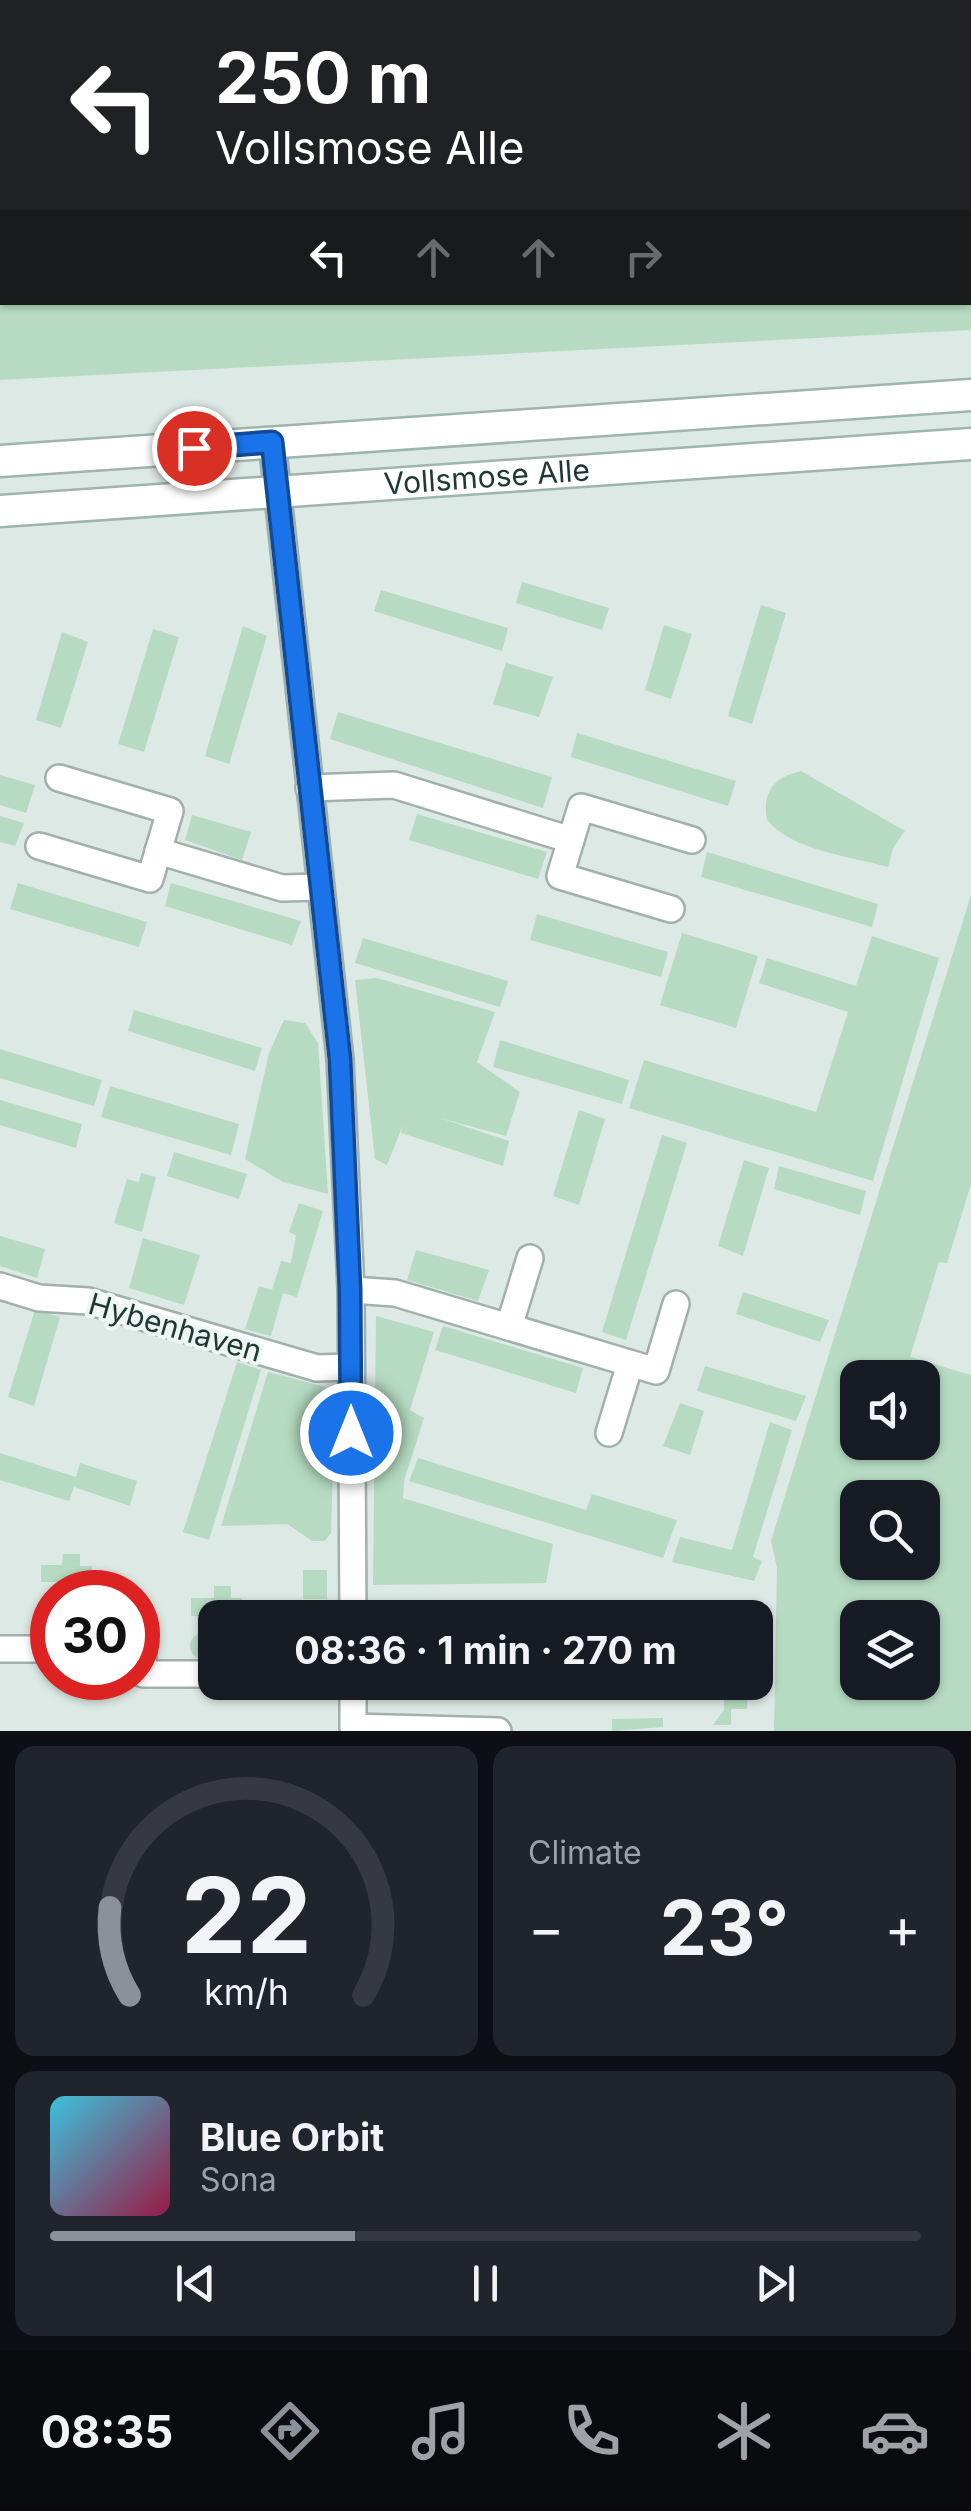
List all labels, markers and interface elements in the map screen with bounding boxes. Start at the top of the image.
text: 250 m [215,35,432,120]
icon: left [50,40,180,170]
text: Vollsmose Alle [215,120,524,175]
icon: left [301,230,356,285]
icon: ahead [406,230,461,285]
icon: ahead [511,230,566,285]
icon: right [616,230,671,285]
pin [152,406,237,491]
icon: arrive [167,421,222,476]
street label: Vollsmose Alle [383,451,591,501]
street label: Hybenhaven [84,1285,266,1369]
map controls [840,1360,940,1700]
button: sound [840,1360,940,1460]
position arrow [299,1381,403,1485]
button: search [840,1480,940,1580]
speed limit sign: 30 [30,1570,160,1700]
button: layers [840,1600,940,1700]
text: 08:36 · 1 min · 270 m [294,1627,677,1673]
text: Climate [528,1833,642,1872]
text: 22 [181,1852,312,1978]
text: 23° [660,1882,789,1973]
text: − [528,1895,564,1961]
text: + [885,1895,921,1961]
text: km/h [204,1970,289,2014]
text: Blue Orbit [200,2114,384,2160]
text: Sona [200,2160,277,2199]
icon: previous [168,2256,223,2311]
icon: pause [458,2256,513,2311]
icon: next [748,2256,803,2311]
icon: directions [255,2396,325,2466]
icon: music [406,2396,476,2466]
icon: phone [557,2396,627,2466]
icon: climate [709,2396,779,2466]
icon: car [860,2396,930,2466]
text: 08:35 [41,2404,173,2459]

